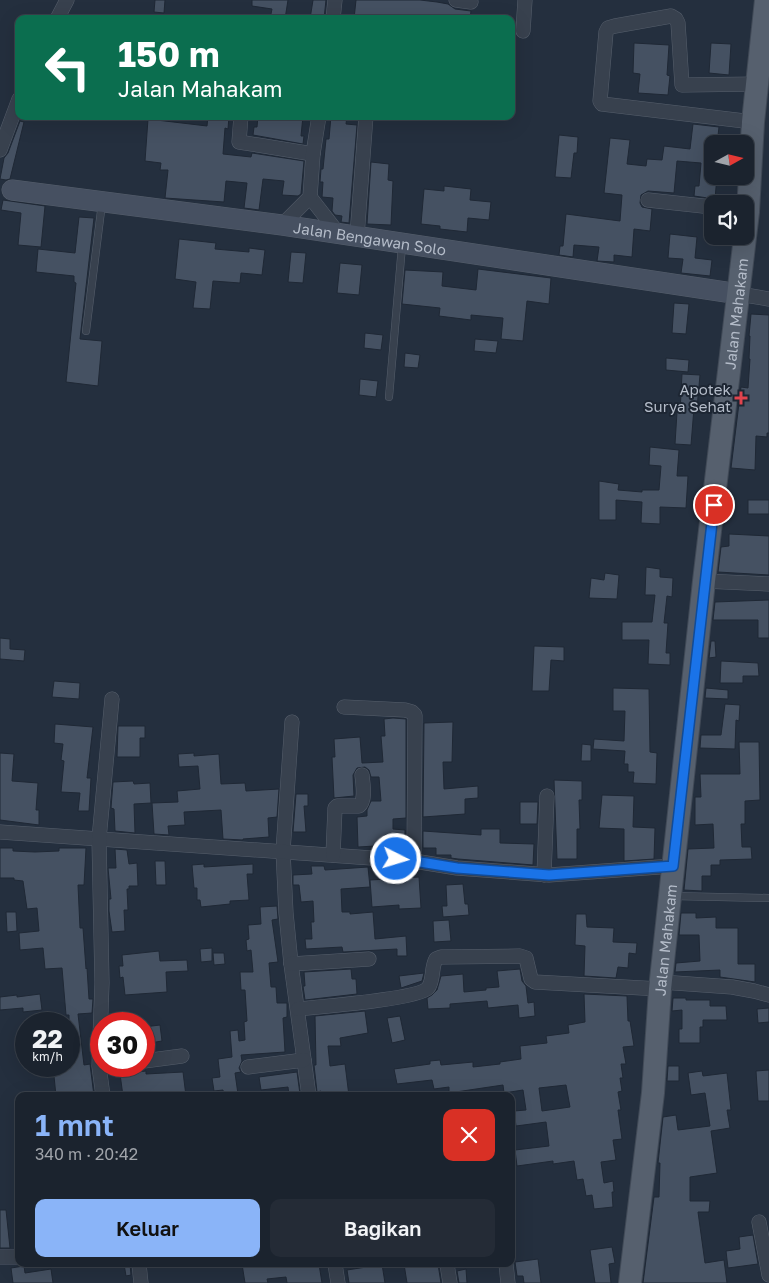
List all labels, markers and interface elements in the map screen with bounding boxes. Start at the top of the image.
text: 150 m [118,33,220,75]
icon: left [35,35,100,100]
text: Jalan Mahakam [118,75,283,102]
north arrow [704,135,754,185]
map controls [704,135,754,245]
button: sound [704,195,754,245]
street label: Jalan Bengawan Solo [292,218,447,259]
street label: Jalan Mahakam [720,257,751,371]
place label: Apotek Surya Sehat [644,380,732,415]
marker: Apotek Surya Sehat [735,392,747,404]
pin [693,484,735,526]
icon: arrive [700,491,728,519]
position arrow [369,832,421,884]
street label: Jalan Mahakam [651,883,680,996]
speed limit sign: 30 [90,1012,155,1077]
text: 22 [32,1023,63,1054]
text: km/h [32,1049,63,1064]
text: 1 mnt [35,1107,114,1143]
button: close [443,1109,495,1161]
text: 340 m · 20:42 [35,1144,138,1164]
button: Keluar [35,1199,260,1257]
button: Bagikan [270,1199,495,1257]

